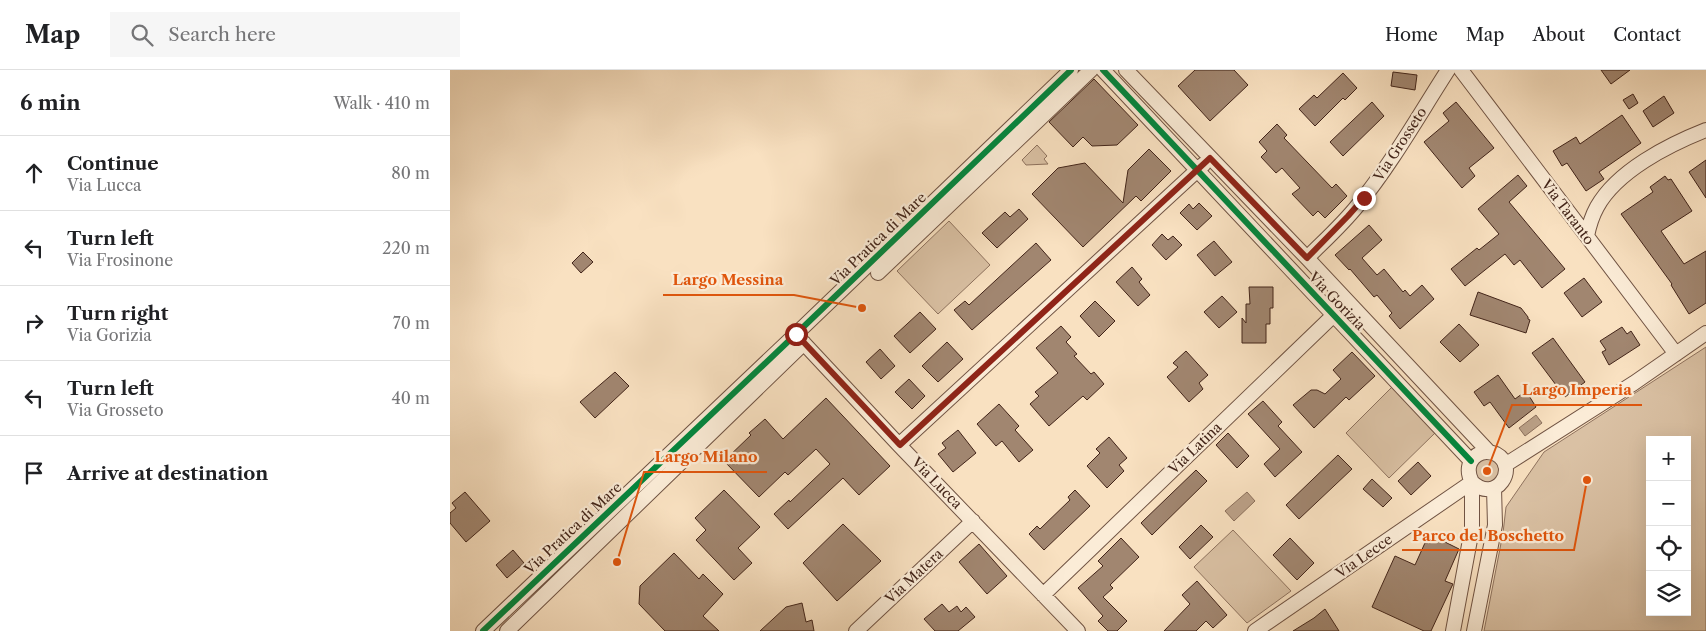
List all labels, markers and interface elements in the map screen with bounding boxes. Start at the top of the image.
search box [110,12,460,57]
text: Map [25,20,80,49]
icon: search [128,21,156,49]
text: Search here [168,23,276,46]
text: Home [1385,24,1438,46]
text: Map [1466,24,1504,46]
text: About [1532,24,1585,46]
text: Contact [1613,24,1681,46]
text: 6 min [20,90,81,115]
text: Walk · 410 m [333,93,430,113]
street label: Via Grosseto [1369,104,1431,185]
text: Continue [67,152,159,175]
icon: ahead [20,159,48,187]
text: 80 m [391,163,430,183]
text: Via Lucca [67,175,142,195]
street label: Via Taranto [1537,175,1598,248]
route end [1353,187,1376,210]
street label: Via Pratica di Mare [825,188,930,290]
text: Turn left [67,227,154,250]
icon: left [20,234,48,262]
text: 220 m [382,238,430,258]
text: Via Frosinone [67,250,173,270]
callout: Largo Messina [663,265,794,295]
street label: Via Gorizia [1304,267,1370,334]
text: Largo Messina [673,270,784,289]
text: Turn right [67,302,168,325]
icon: right [20,309,48,337]
text: 70 m [393,313,430,333]
route start [785,323,808,346]
text: Via Gorizia [67,325,152,345]
callout: Largo Imperia [1512,375,1642,405]
text: Turn left [67,377,154,400]
text: Largo Imperia [1522,380,1632,399]
icon: left [20,384,48,412]
text: 40 m [391,388,430,408]
text: Via Grosseto [67,400,164,420]
street label: Via Latina [1164,418,1226,479]
map controls [1646,436,1691,616]
button: + [1646,436,1691,481]
callout: Largo Milano [644,442,767,472]
text: Largo Milano [654,447,758,466]
street label: Via Lucca [907,453,967,513]
icon: arrive [20,459,48,487]
text: Arrive at destination [67,462,268,485]
street label: Via Pratica di Mare [520,478,626,578]
button: − [1646,481,1691,526]
callout: Parco del Boschetto [1402,520,1574,550]
text: Parco del Boschetto [1412,526,1564,545]
button: locate [1646,526,1691,571]
street label: Via Lecce [1331,530,1396,583]
street label: Via Matera [881,544,947,608]
button: layers [1646,571,1691,616]

